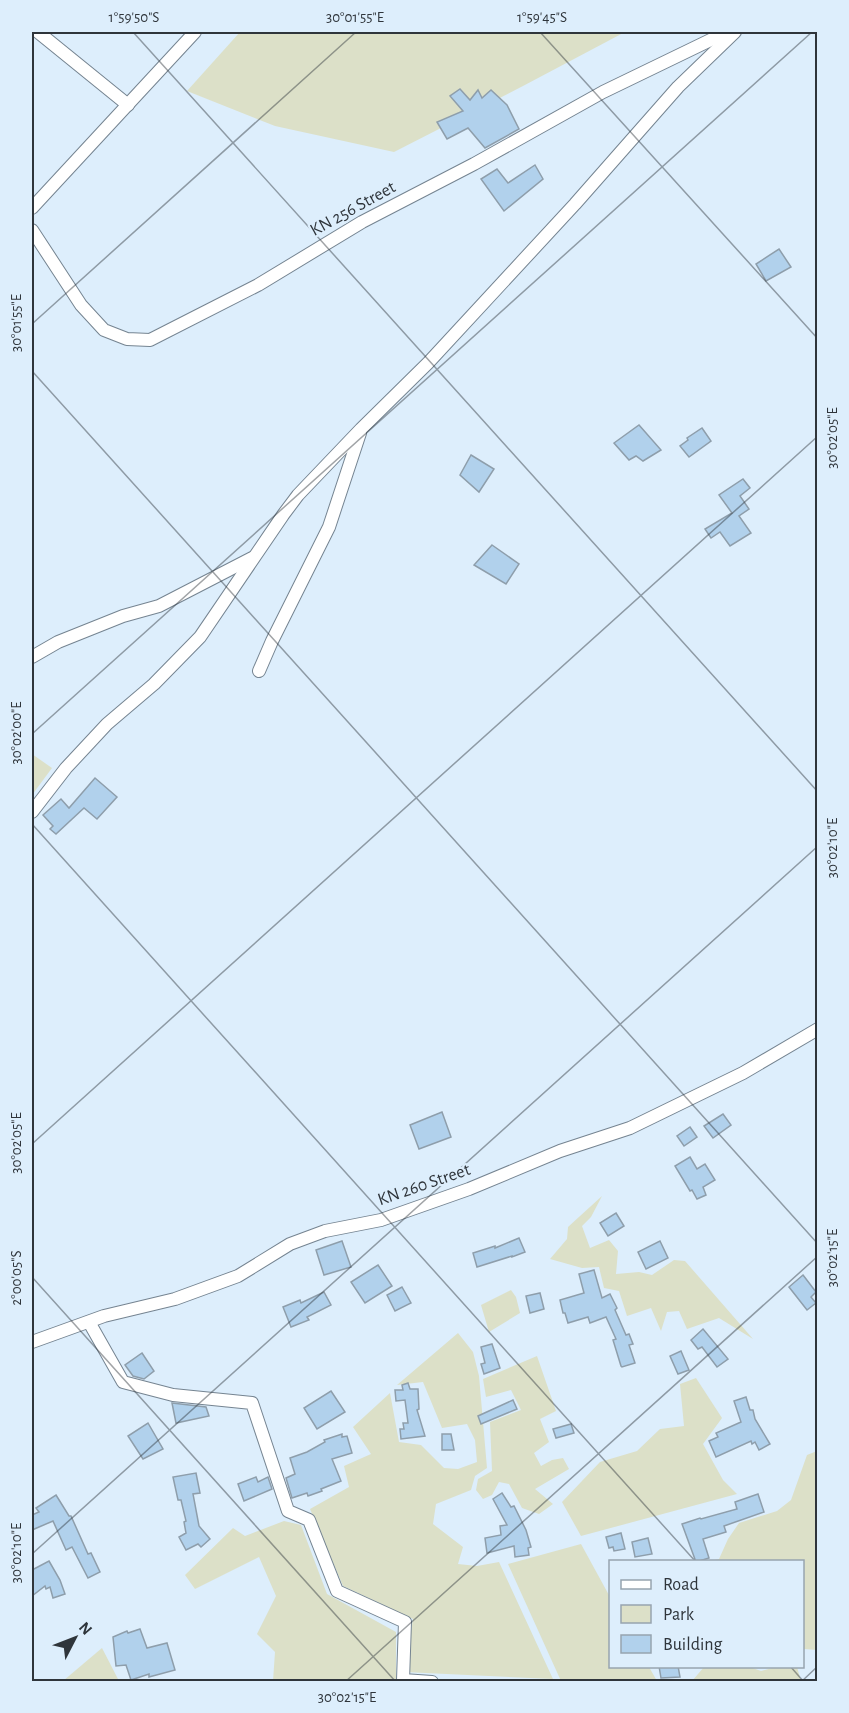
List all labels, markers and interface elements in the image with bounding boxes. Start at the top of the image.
text: 1°59'50"S [109,10,159,25]
text: 30°01'55"E [326,10,384,25]
text: 1°59'45"S [517,10,567,25]
street label: KN 256 Street [307,178,399,240]
text: 30°01'55"E [9,294,24,352]
text: 30°02'05"E [825,407,840,469]
text: 30°02'00"E [9,701,24,765]
text: 30°02'10"E [825,818,840,878]
text: 30°02'05"E [9,1112,24,1174]
street label: KN 260 Street [375,1161,473,1209]
text: 30°02'15"E [825,1229,840,1287]
text: 2°00'05"S [9,1250,24,1306]
text: 30°02'10"E [9,1523,24,1583]
legend [609,1560,804,1668]
text: Road [663,1576,699,1594]
text: Park [663,1606,695,1624]
north arrow [45,1608,105,1668]
text: N [76,1619,95,1638]
text: Building [663,1636,723,1654]
text: 30°02'15"E [318,1690,376,1705]

